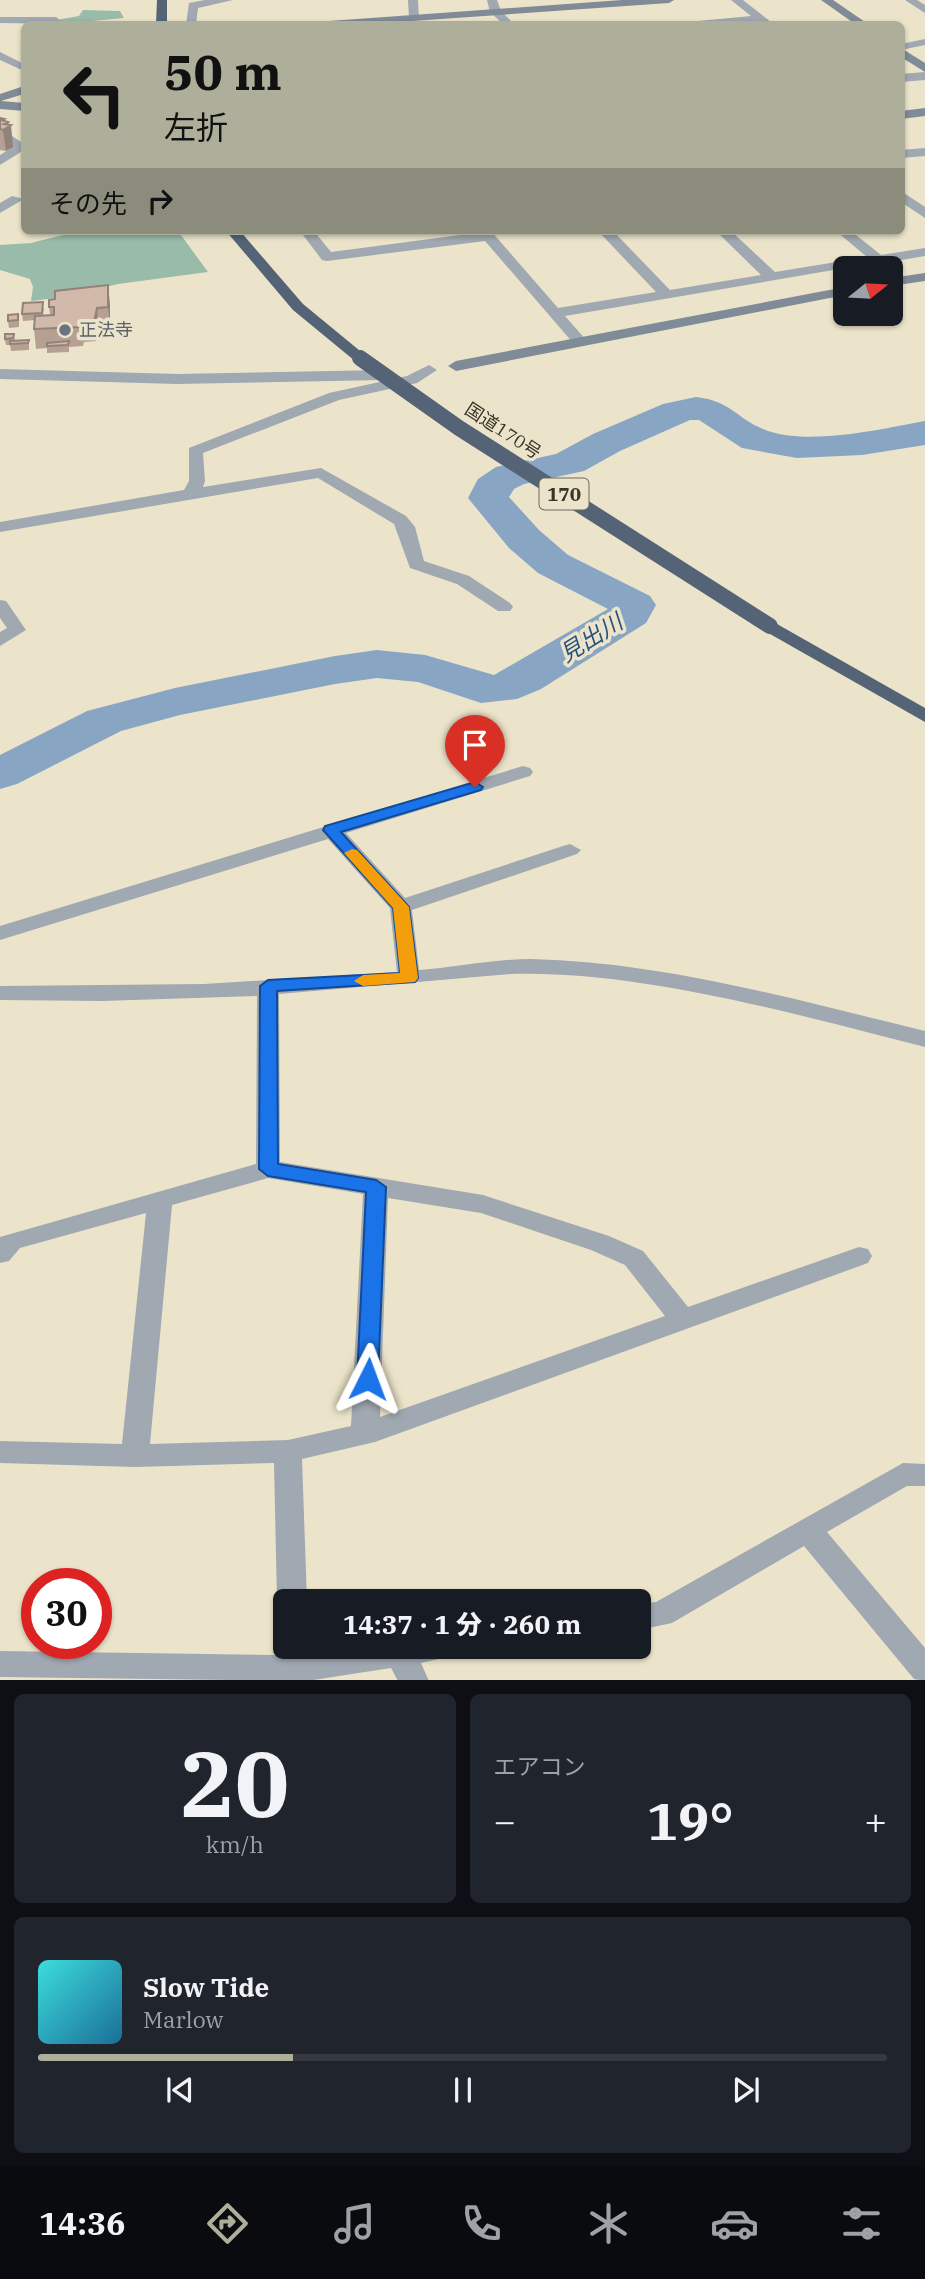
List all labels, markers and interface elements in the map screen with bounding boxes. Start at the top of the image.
text: 50 m [164,40,282,103]
icon: left [49,49,140,140]
text: 左折 [164,106,228,148]
icon: right [141,182,179,220]
text: その先 [49,186,127,220]
north arrow [833,256,903,326]
map controls [833,256,903,326]
place label: 正法寺 [79,318,133,341]
marker: 正法寺 [57,322,73,338]
street label: 国道170号 [461,397,546,464]
road number: 170 [540,478,588,509]
water label: 見出川 [553,605,630,668]
pin [445,715,505,787]
icon: arrive [456,726,494,764]
position arrow [331,1342,405,1416]
speed limit sign: 30 [21,1568,112,1659]
text: 14:37 · 1 分 · 260 m [343,1607,581,1641]
text: 20 [180,1724,289,1842]
text: エアコン [494,1751,586,1781]
text: 19° [647,1787,734,1854]
text: − [494,1796,516,1845]
text: + [864,1796,887,1845]
text: km/h [206,1829,264,1859]
text: Slow Tide [143,1970,269,2004]
text: Marlow [143,2004,223,2034]
icon: previous [161,2071,199,2109]
icon: pause [444,2071,482,2109]
icon: next [727,2071,765,2109]
icon: directions [203,2199,252,2248]
icon: music [330,2199,379,2248]
icon: phone [457,2199,506,2248]
icon: climate [584,2199,633,2248]
icon: car [710,2199,759,2248]
icon: filters [837,2199,886,2248]
text: 14:36 [39,2202,125,2244]

